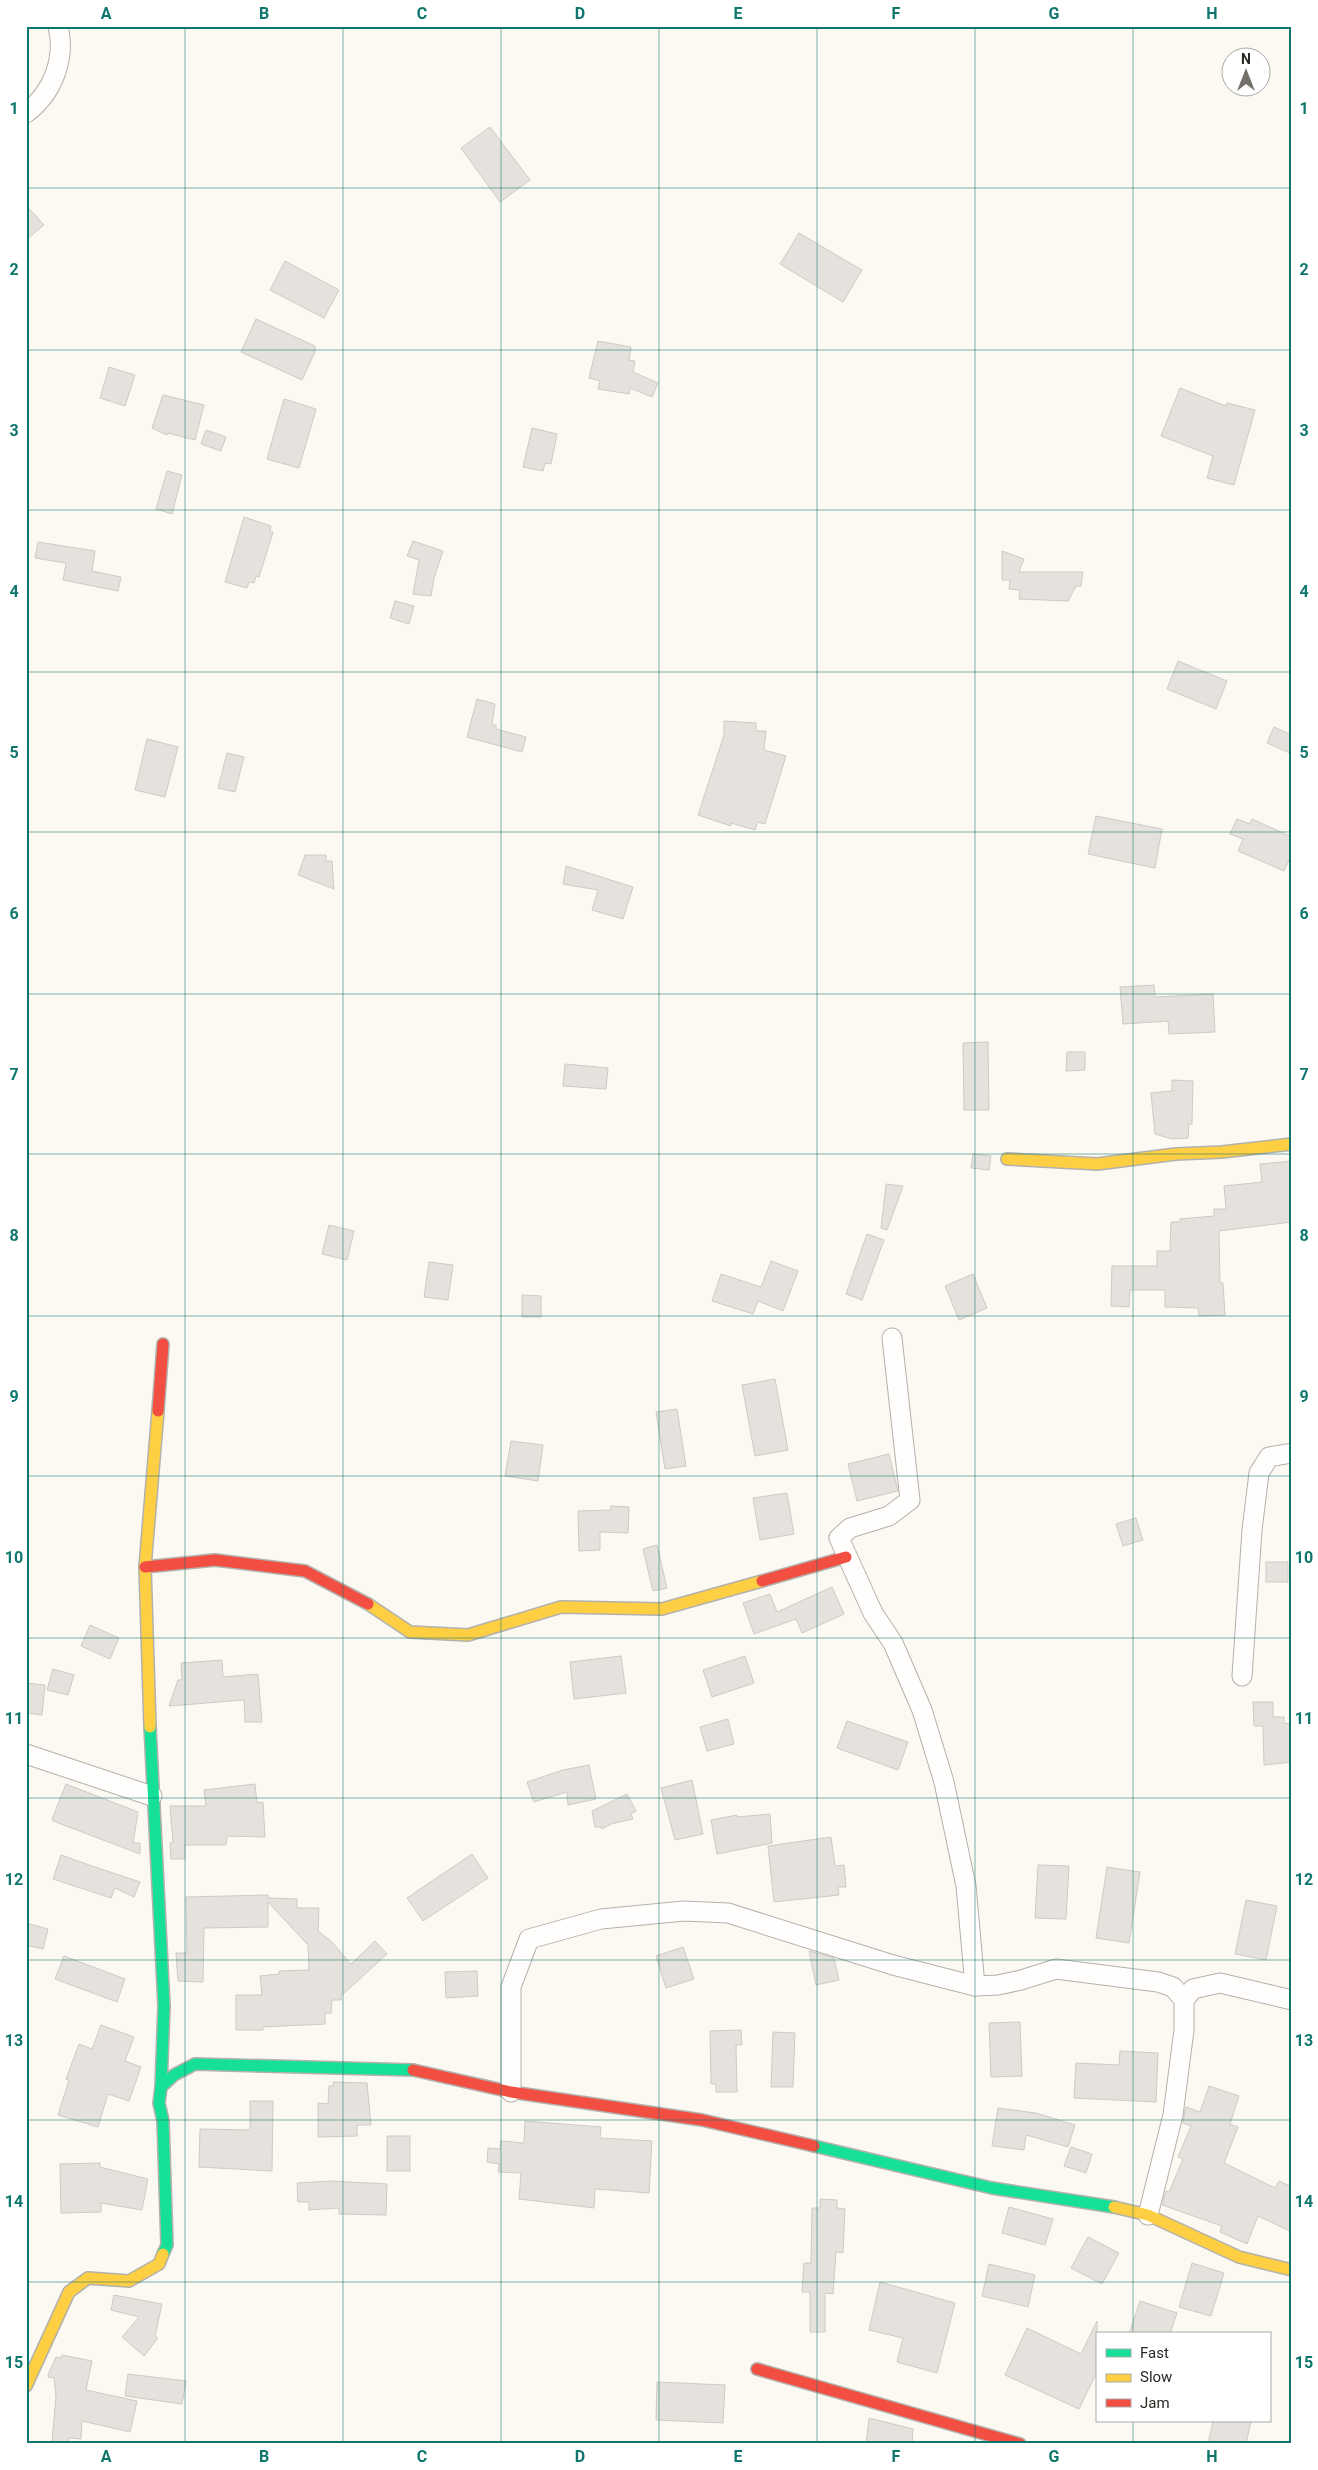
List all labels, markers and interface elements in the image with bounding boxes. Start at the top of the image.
text: A [101,4,112,23]
text: B [259,4,269,23]
text: C [417,4,427,23]
text: D [575,4,585,23]
text: E [734,4,743,23]
text: F [892,4,901,23]
text: G [1049,4,1060,23]
text: H [1206,4,1218,23]
north arrow [1220,48,1270,98]
text: N [1241,51,1251,67]
text: 1 [9,99,19,118]
text: 1 [1299,99,1309,118]
text: 2 [9,260,19,279]
text: 2 [1299,260,1309,279]
text: 3 [9,421,19,440]
text: 3 [1299,421,1309,440]
text: 4 [9,582,19,601]
text: 4 [1299,582,1309,601]
text: 5 [9,743,19,762]
text: 5 [1299,743,1309,762]
text: 6 [9,904,19,923]
text: 6 [1299,904,1309,923]
text: 7 [9,1065,19,1084]
text: 7 [1299,1065,1309,1084]
text: 8 [9,1226,19,1245]
text: 8 [1299,1226,1309,1245]
text: 9 [9,1387,19,1406]
text: 9 [1299,1387,1309,1406]
text: 10 [5,1548,23,1567]
text: 10 [1295,1548,1313,1567]
text: 11 [5,1709,23,1728]
text: 11 [1295,1709,1313,1728]
text: 12 [5,1870,23,1889]
text: 12 [1295,1870,1313,1889]
text: 13 [5,2031,23,2050]
text: 13 [1295,2031,1313,2050]
text: 14 [5,2192,23,2211]
text: 14 [1295,2192,1313,2211]
legend [1096,2332,1270,2422]
text: Fast [1140,2344,1169,2362]
text: 15 [5,2353,23,2372]
text: 15 [1295,2353,1313,2372]
text: Slow [1140,2368,1172,2386]
text: Jam [1140,2394,1170,2412]
text: A [101,2447,112,2466]
text: B [259,2447,269,2466]
text: C [417,2447,427,2466]
text: D [575,2447,585,2466]
text: E [734,2447,743,2466]
text: F [892,2447,901,2466]
text: G [1049,2447,1060,2466]
text: H [1206,2447,1218,2466]

